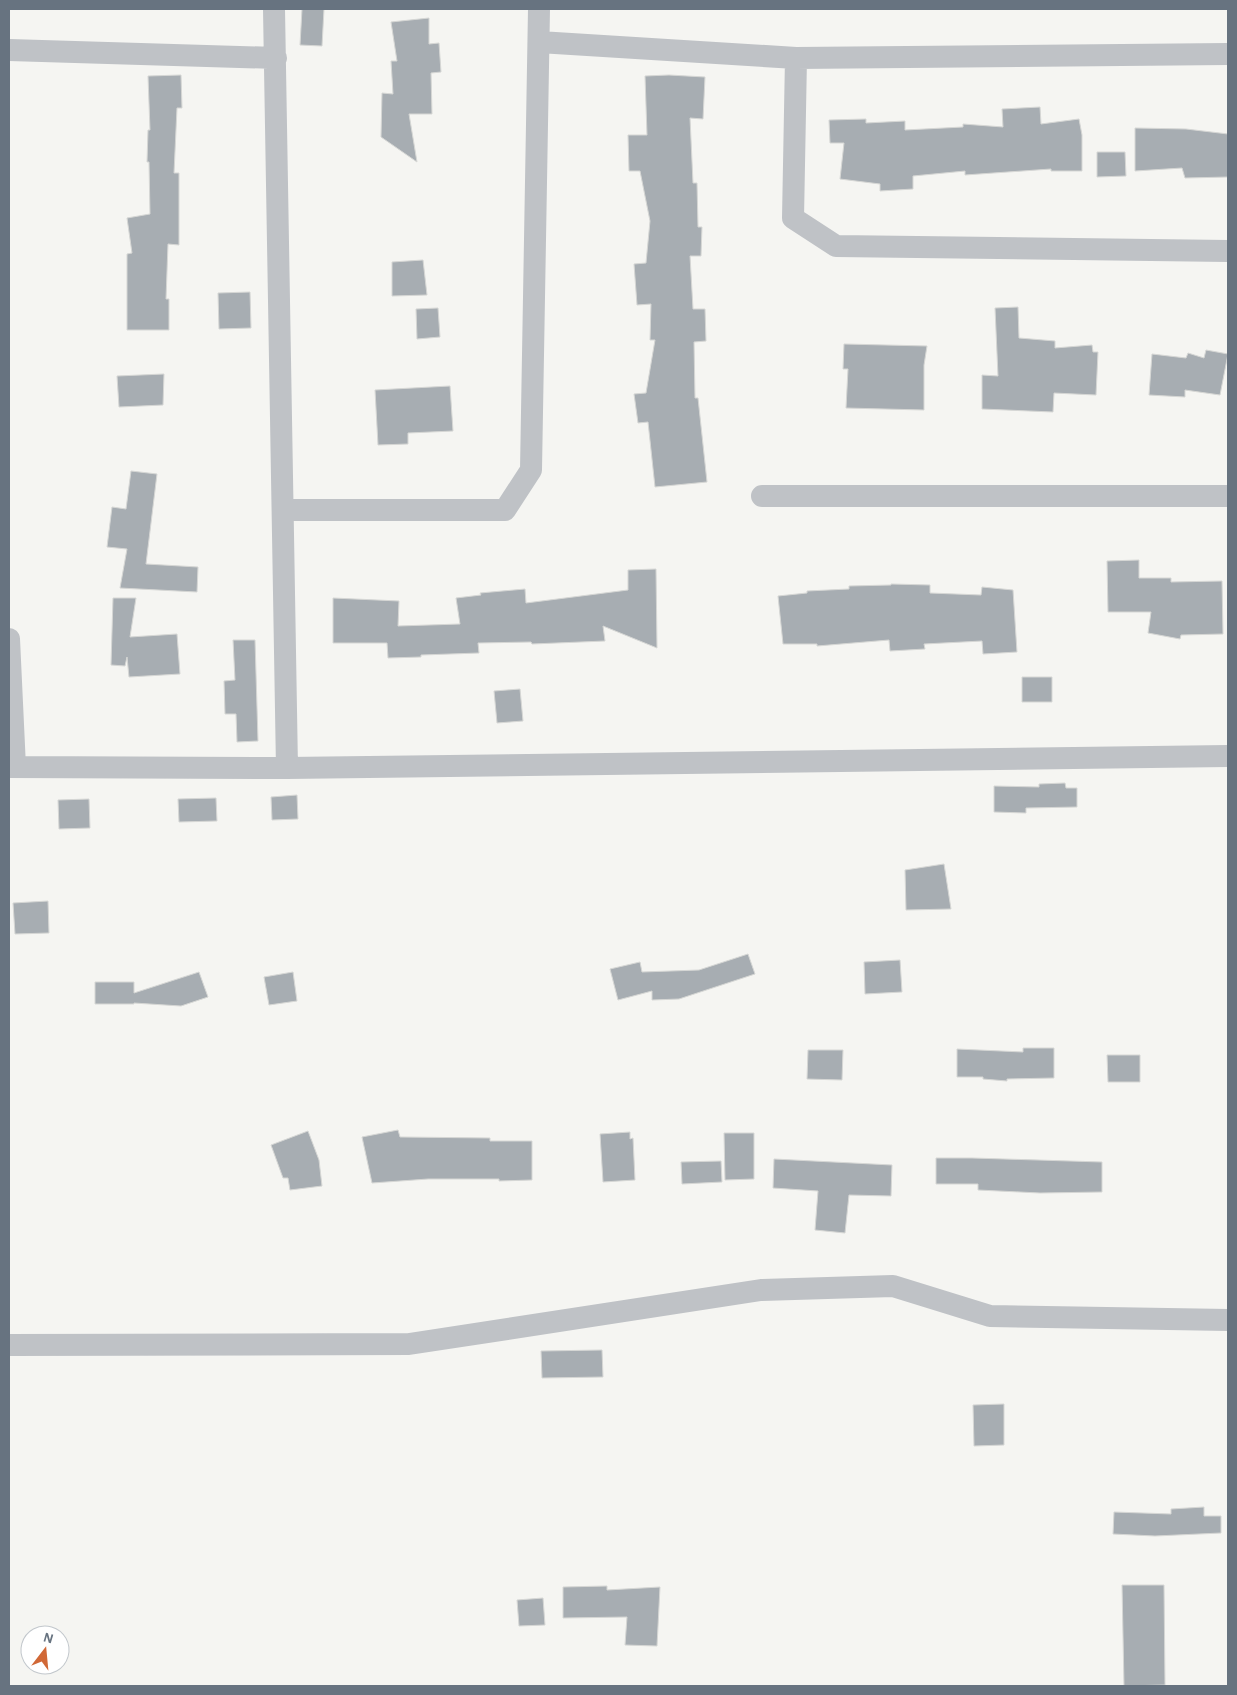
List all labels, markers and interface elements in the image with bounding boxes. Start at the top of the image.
north arrow [20,1625,70,1675]
text: N [42,1630,55,1647]

